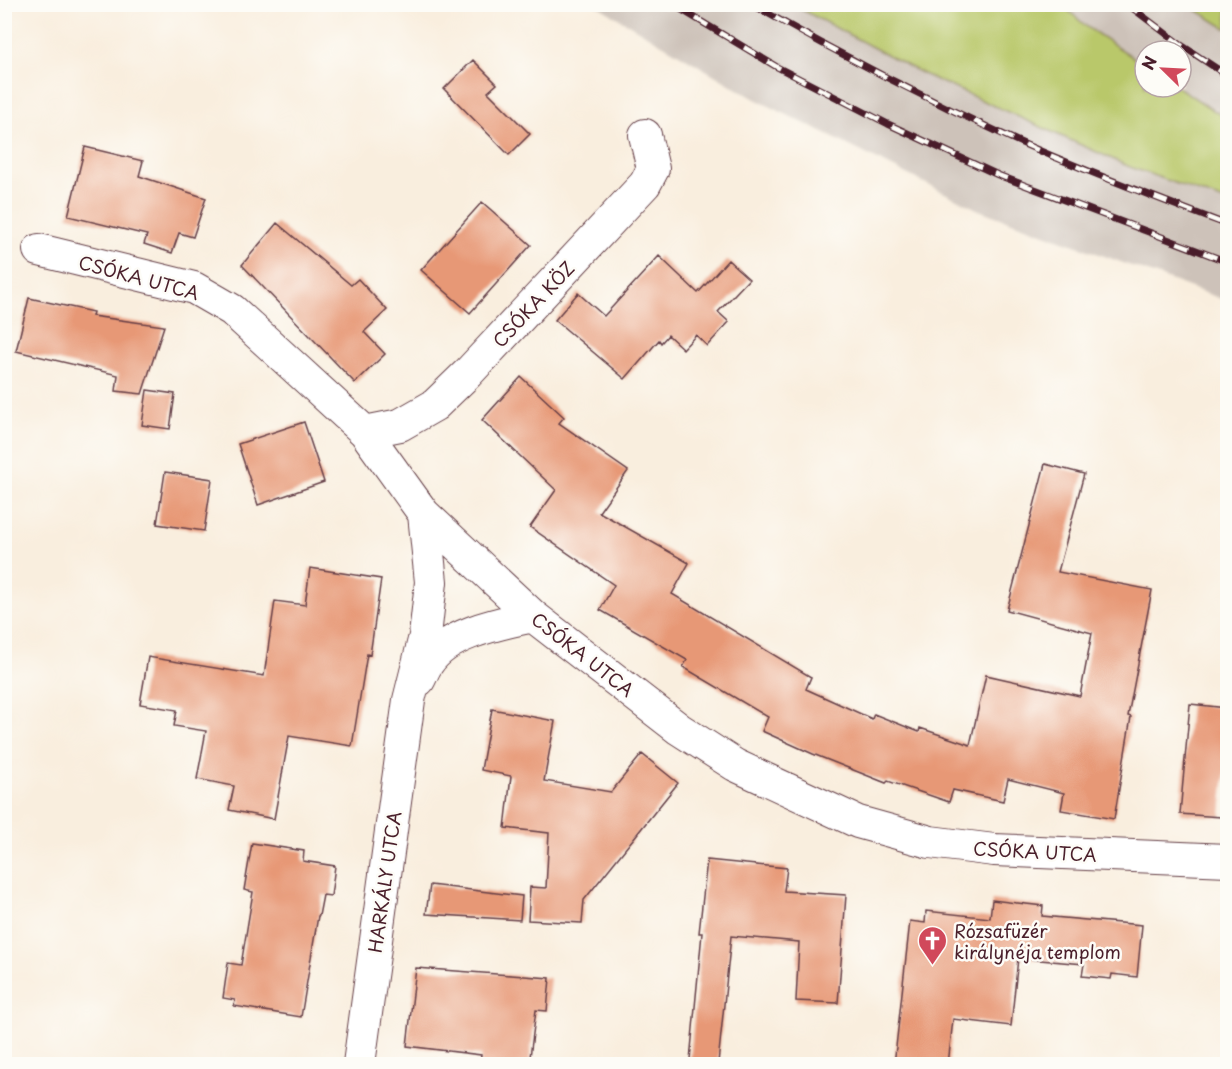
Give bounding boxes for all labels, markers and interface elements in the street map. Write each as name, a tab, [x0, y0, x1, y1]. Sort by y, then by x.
north arrow	[1133, 39, 1193, 99]
text: N	[1135, 52, 1162, 73]
street label: CSÓKA UTCA	[76, 248, 202, 306]
street label: CSÓKA KÖZ	[486, 255, 580, 353]
street label: CSÓKA UTCA	[526, 605, 640, 703]
street label: HARKÁLY UTCA	[361, 809, 407, 955]
street label: CSÓKA UTCA	[973, 834, 1097, 868]
place label: Rózsafüzér királynéja templom	[954, 917, 1121, 965]
church icon: Rózsafüzér királynéja templom	[917, 924, 949, 966]

